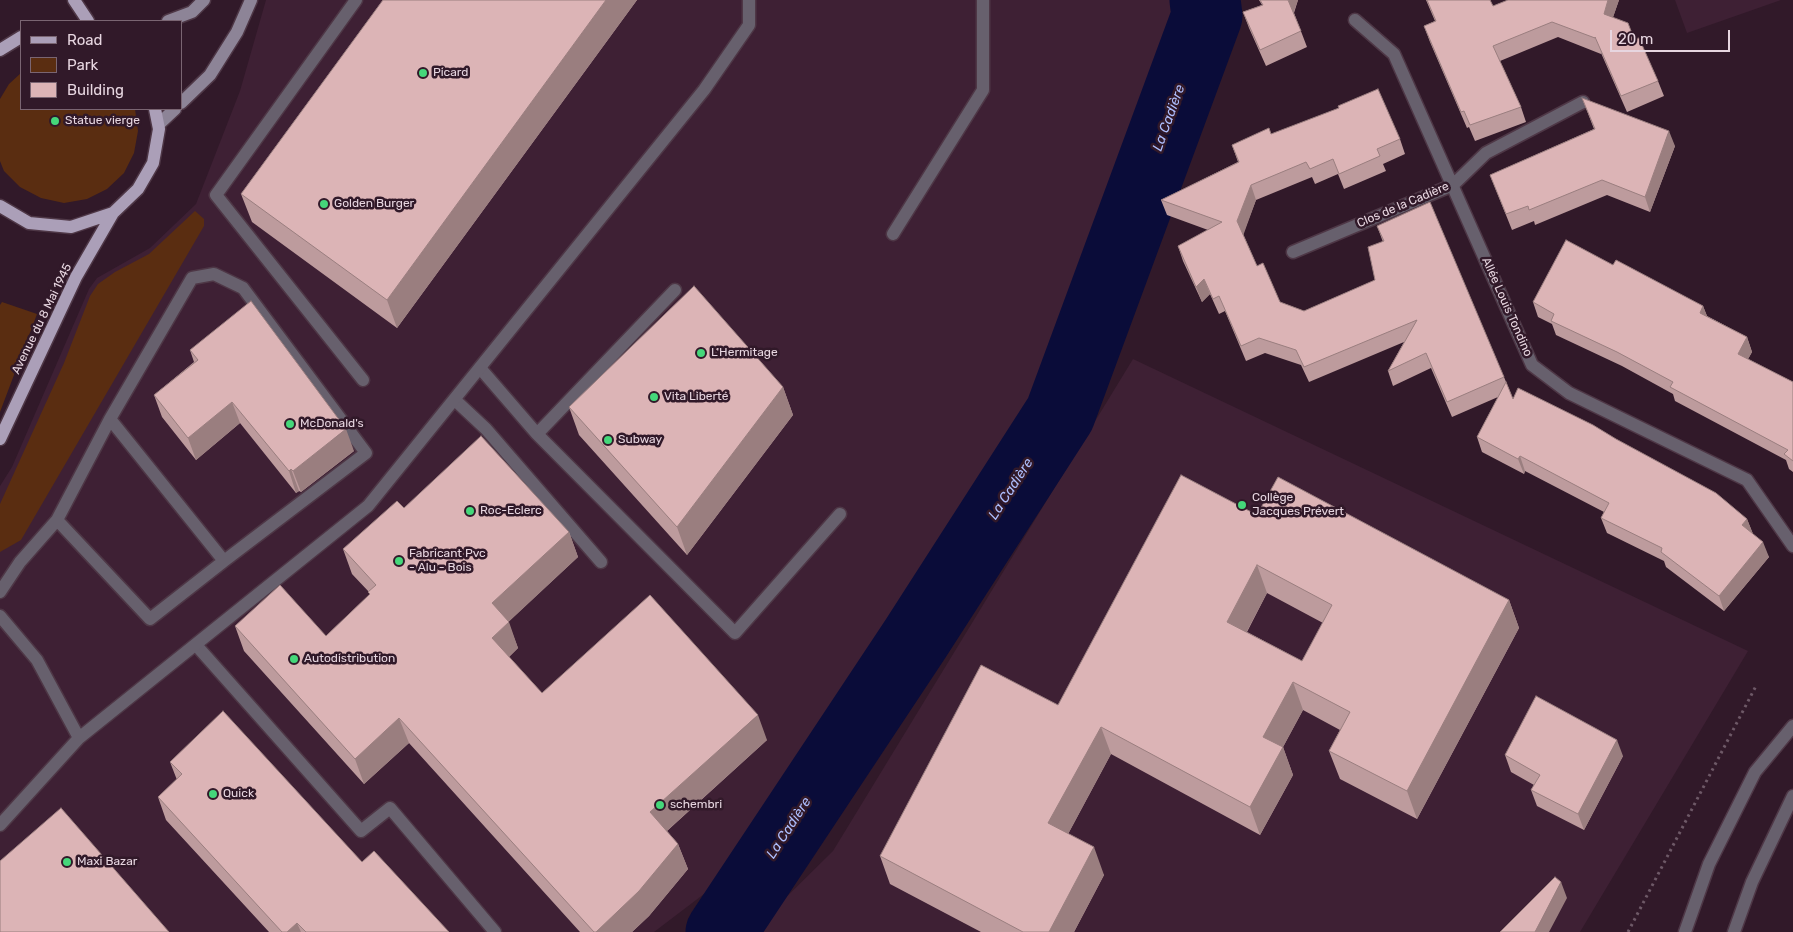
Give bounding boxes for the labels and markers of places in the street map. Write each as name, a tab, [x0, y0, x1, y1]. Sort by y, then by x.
place label: Picard	[433, 66, 468, 80]
marker: Picard	[417, 67, 429, 79]
place label: Statue vierge	[65, 114, 140, 128]
marker: Statue vierge	[49, 115, 61, 127]
place label: Golden Burger	[334, 197, 414, 211]
marker: Golden Burger	[318, 198, 330, 210]
place label: L'Hermitage	[711, 346, 778, 360]
marker: L'Hermitage	[695, 347, 707, 359]
place label: Vita Liberté	[664, 390, 728, 404]
marker: Vita Liberté	[648, 391, 660, 403]
place label: McDonald's	[300, 417, 364, 431]
marker: McDonald's	[284, 418, 296, 430]
place label: Subway	[618, 433, 662, 447]
marker: Subway	[602, 434, 614, 446]
place label: Collège Jacques Prévert	[1252, 491, 1344, 519]
marker: Collège Jacques Prévert	[1236, 499, 1248, 511]
place label: Roc-Eclerc	[480, 504, 542, 518]
marker: Roc-Eclerc	[464, 505, 476, 517]
place label: Fabricant Pvc - Alu - Bois	[409, 547, 486, 575]
marker: Fabricant Pvc - Alu - Bois	[393, 555, 405, 567]
place label: Autodistribution	[304, 652, 395, 666]
marker: Autodistribution	[288, 653, 300, 665]
place label: Quick	[223, 787, 254, 801]
marker: Quick	[207, 788, 219, 800]
place label: schembri	[670, 798, 722, 812]
marker: schembri	[654, 799, 666, 811]
place label: Maxi Bazar	[77, 855, 137, 869]
marker: Maxi Bazar	[61, 856, 73, 868]

